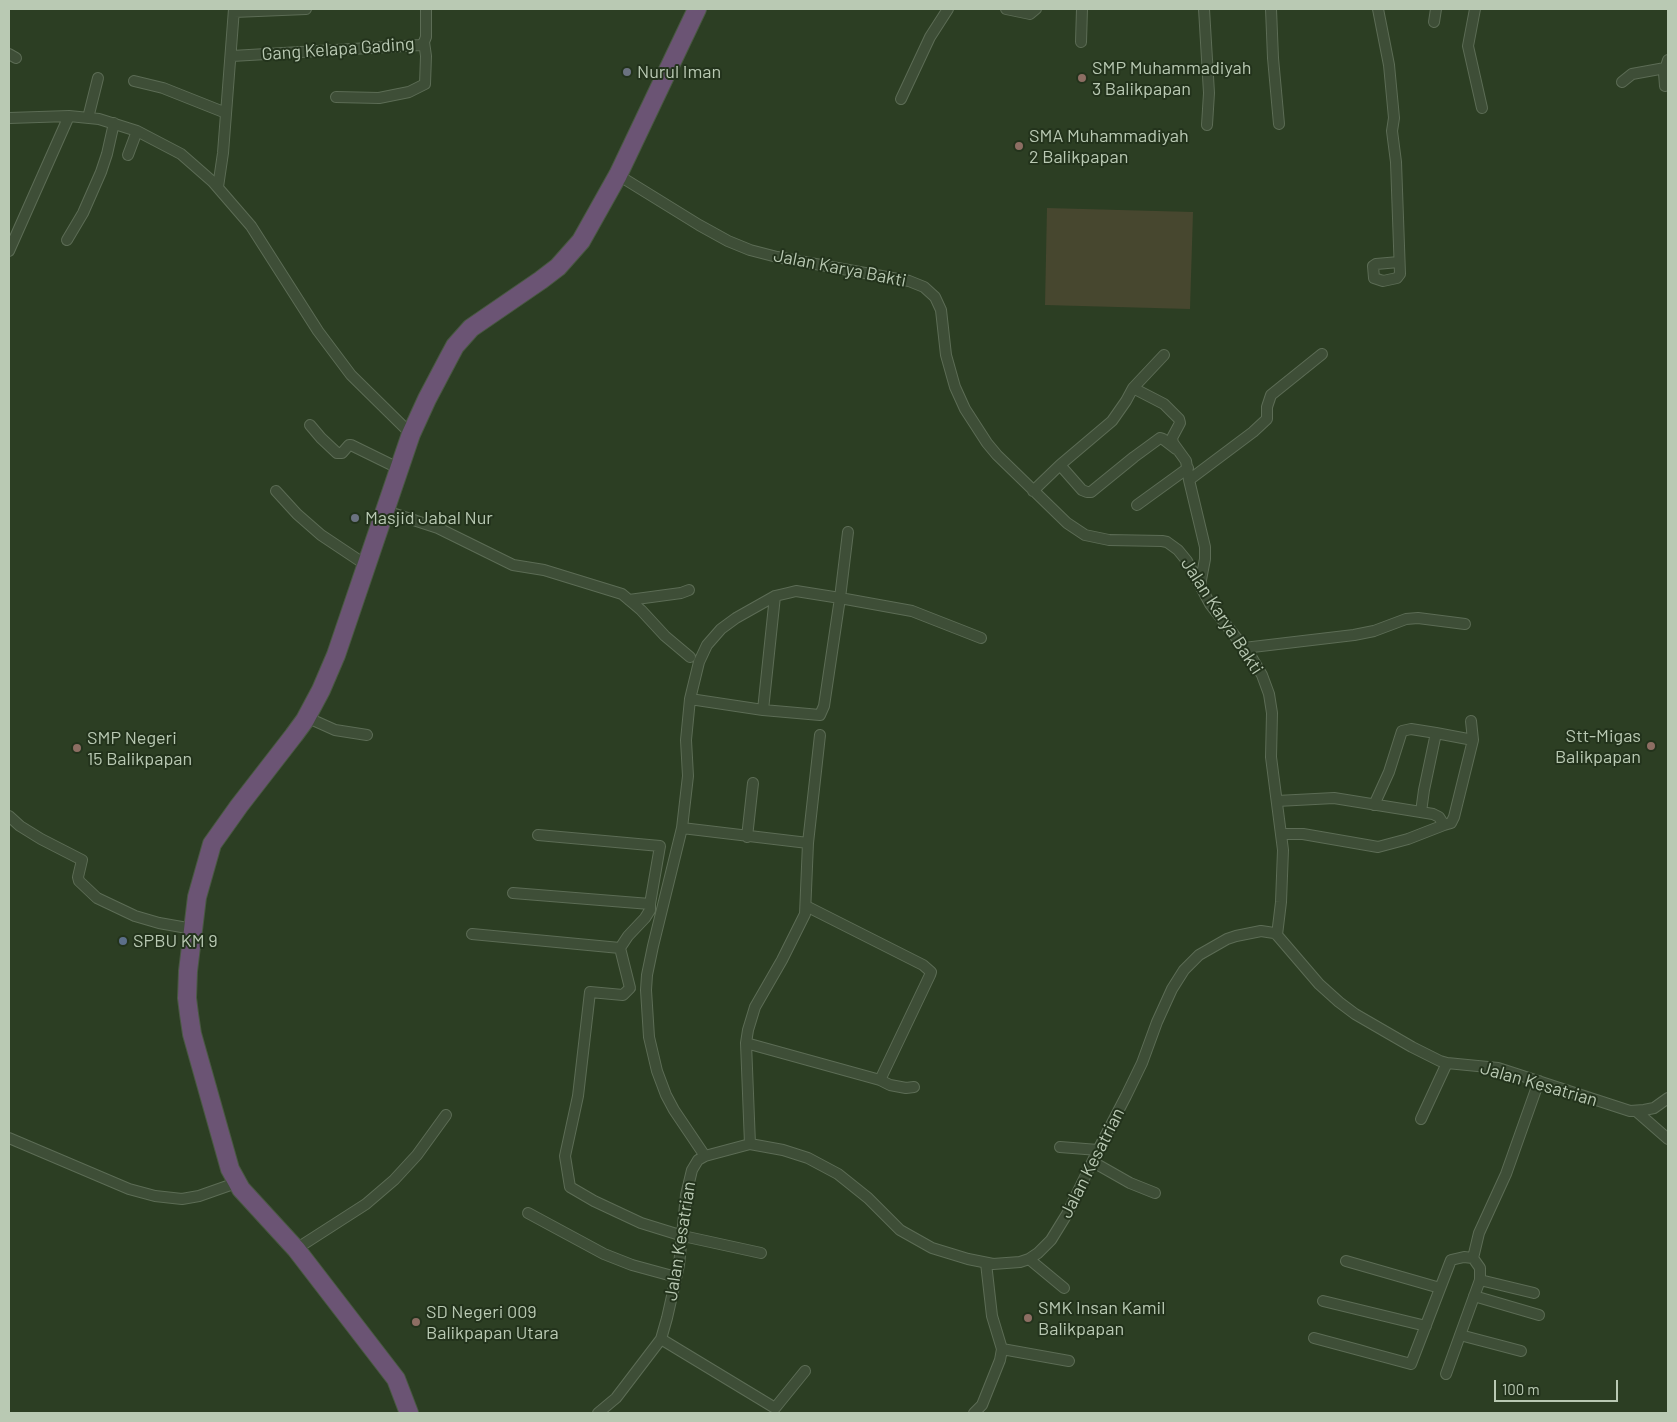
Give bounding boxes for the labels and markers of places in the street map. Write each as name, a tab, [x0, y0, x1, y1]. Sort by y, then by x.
place label: SMP Muhammadiyah 3 Balikpapan	[1092, 57, 1251, 100]
place label: Nurul Iman	[637, 61, 721, 83]
marker: Nurul Iman	[621, 66, 633, 78]
marker: SMP Muhammadiyah 3 Balikpapan	[1076, 72, 1088, 84]
place label: SMA Muhammadiyah 2 Balikpapan	[1029, 125, 1189, 168]
marker: SMA Muhammadiyah 2 Balikpapan	[1013, 140, 1025, 152]
place label: Masjid Jabal Nur	[365, 507, 493, 529]
marker: Masjid Jabal Nur	[349, 512, 361, 524]
place label: Stt-Migas Balikpapan	[1555, 725, 1641, 768]
place label: SMP Negeri 15 Balikpapan	[87, 727, 192, 770]
marker: Stt-Migas Balikpapan	[1645, 740, 1657, 752]
marker: SMP Negeri 15 Balikpapan	[71, 742, 83, 754]
place label: SPBU KM 9	[133, 930, 218, 952]
marker: SPBU KM 9	[117, 935, 129, 947]
place label: SMK Insan Kamil Balikpapan	[1038, 1297, 1165, 1340]
place label: SD Negeri 009 Balikpapan Utara	[426, 1301, 559, 1344]
marker: SMK Insan Kamil Balikpapan	[1022, 1312, 1034, 1324]
marker: SD Negeri 009 Balikpapan Utara	[410, 1316, 422, 1328]

